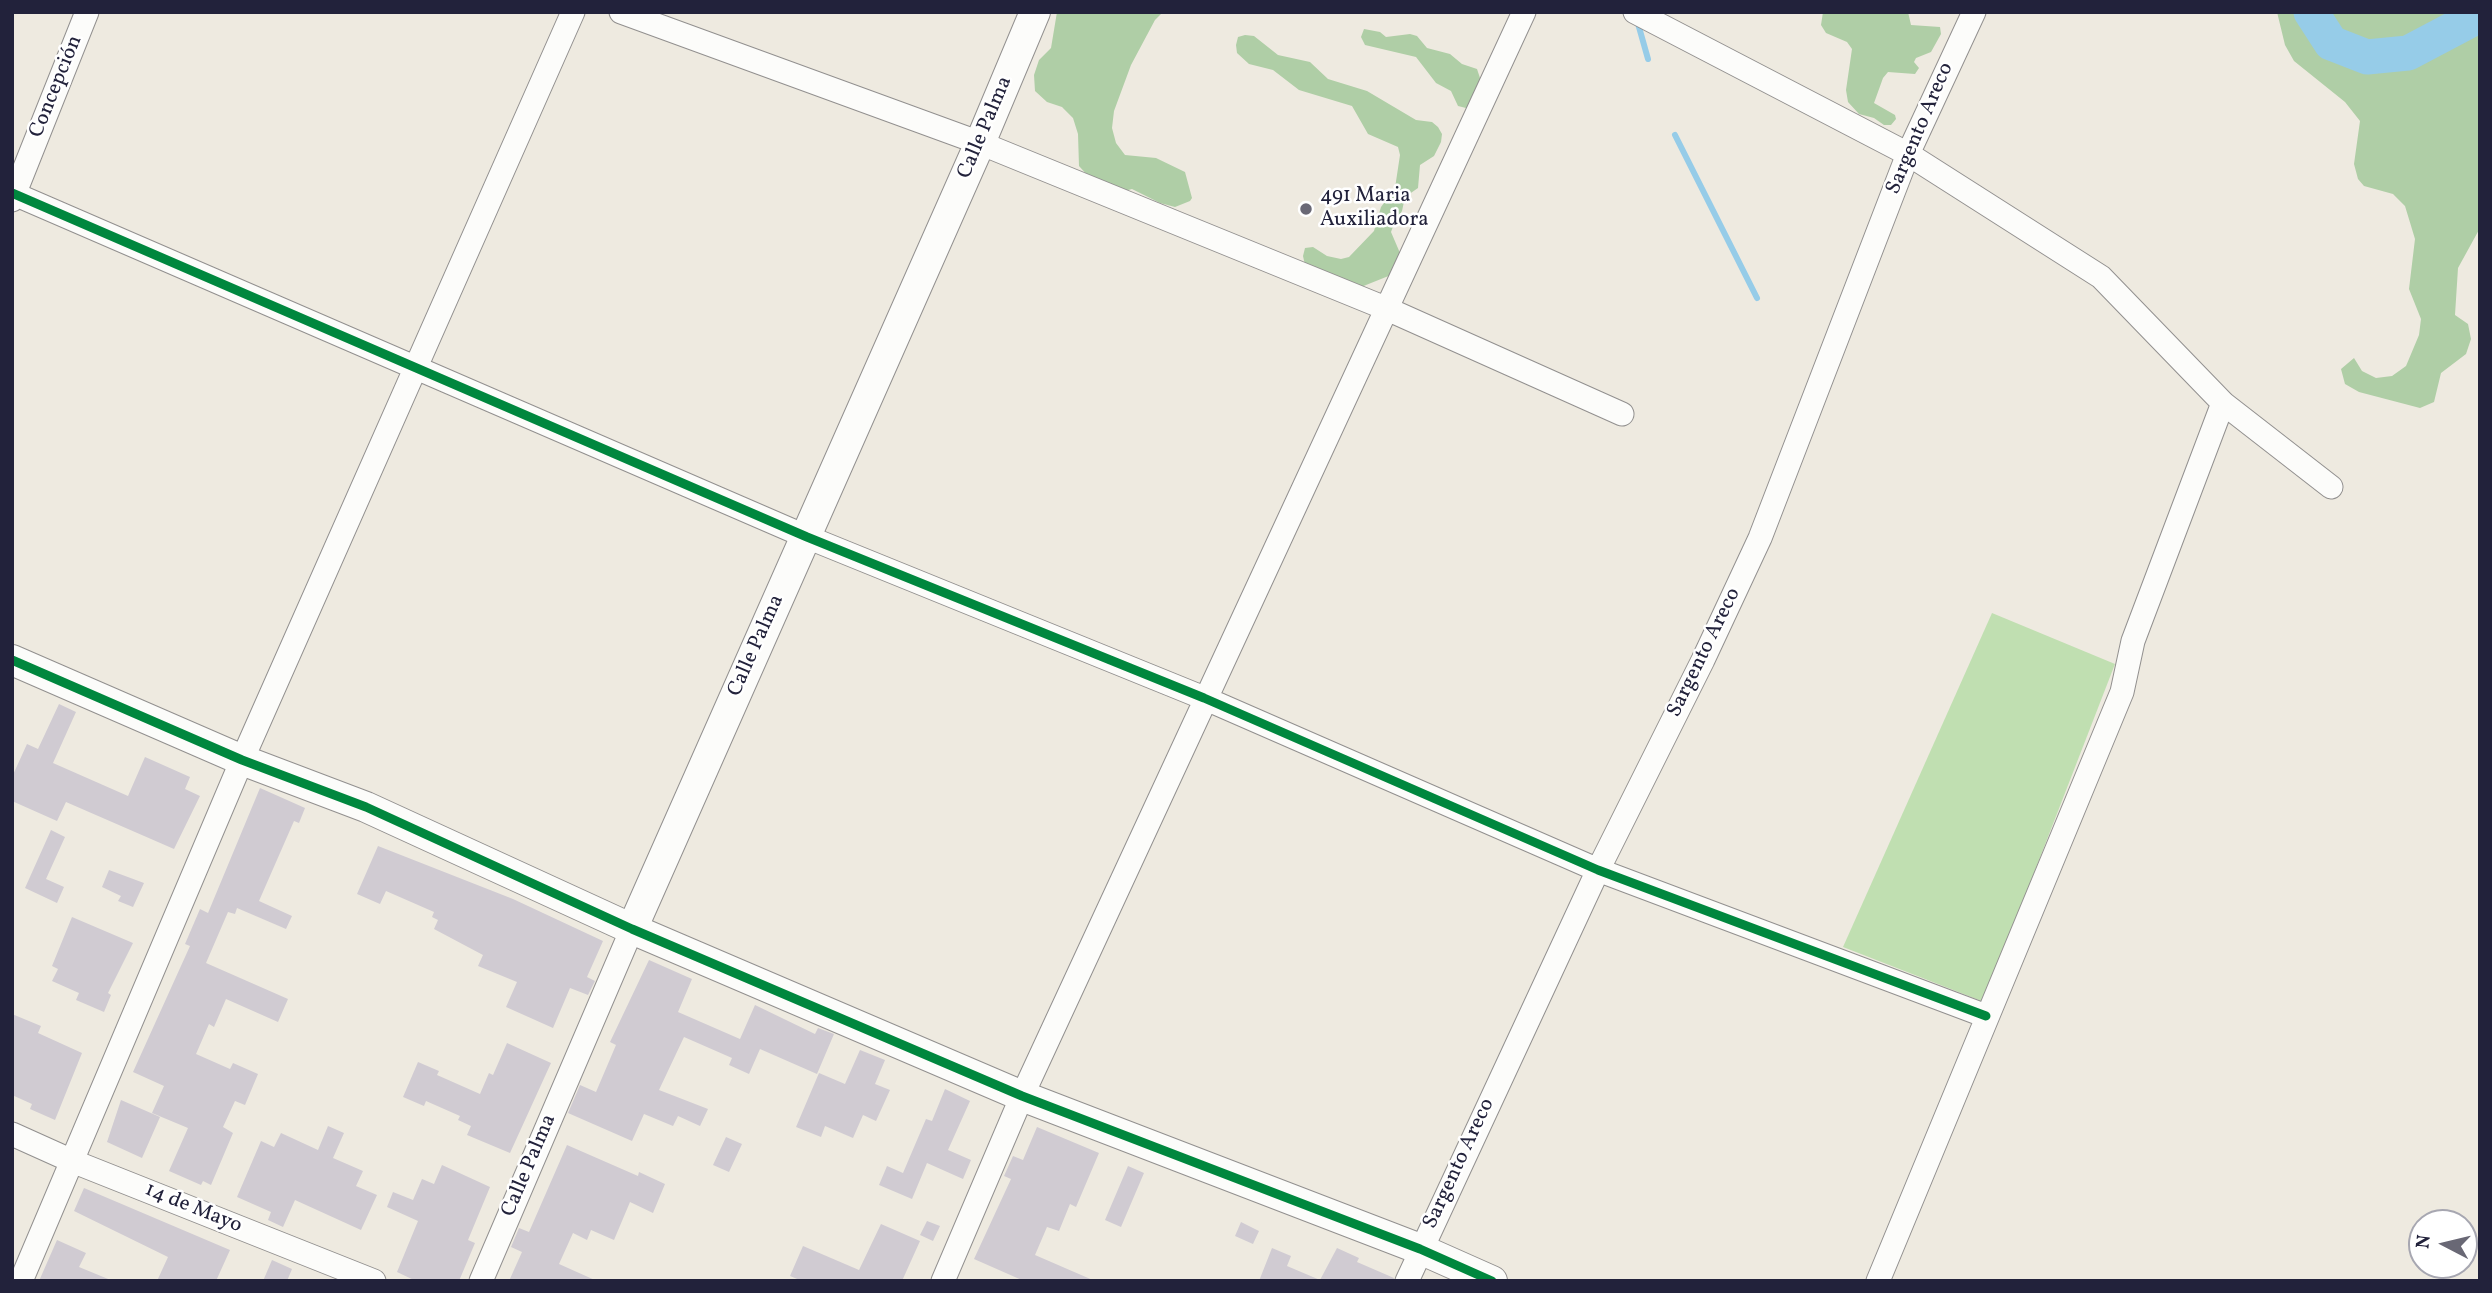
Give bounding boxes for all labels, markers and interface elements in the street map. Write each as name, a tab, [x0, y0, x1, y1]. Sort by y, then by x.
street label: Concepción	[25, 32, 89, 142]
street label: Sargento Areco	[1882, 59, 1960, 199]
street label: Calle Palma	[953, 73, 1019, 183]
place label: 491 Maria Auxiliadora	[1320, 184, 1429, 234]
marker: 491 Maria Auxiliadora	[1298, 201, 1314, 217]
street label: Sargento Areco	[1663, 584, 1747, 722]
street label: Calle Palma	[723, 591, 791, 701]
street label: Sargento Areco	[1419, 1095, 1501, 1233]
street label: Calle Palma	[497, 1111, 563, 1221]
street label: 14 de Mayo	[141, 1178, 245, 1240]
north arrow	[2408, 1209, 2478, 1279]
text: N	[2410, 1233, 2438, 1250]

